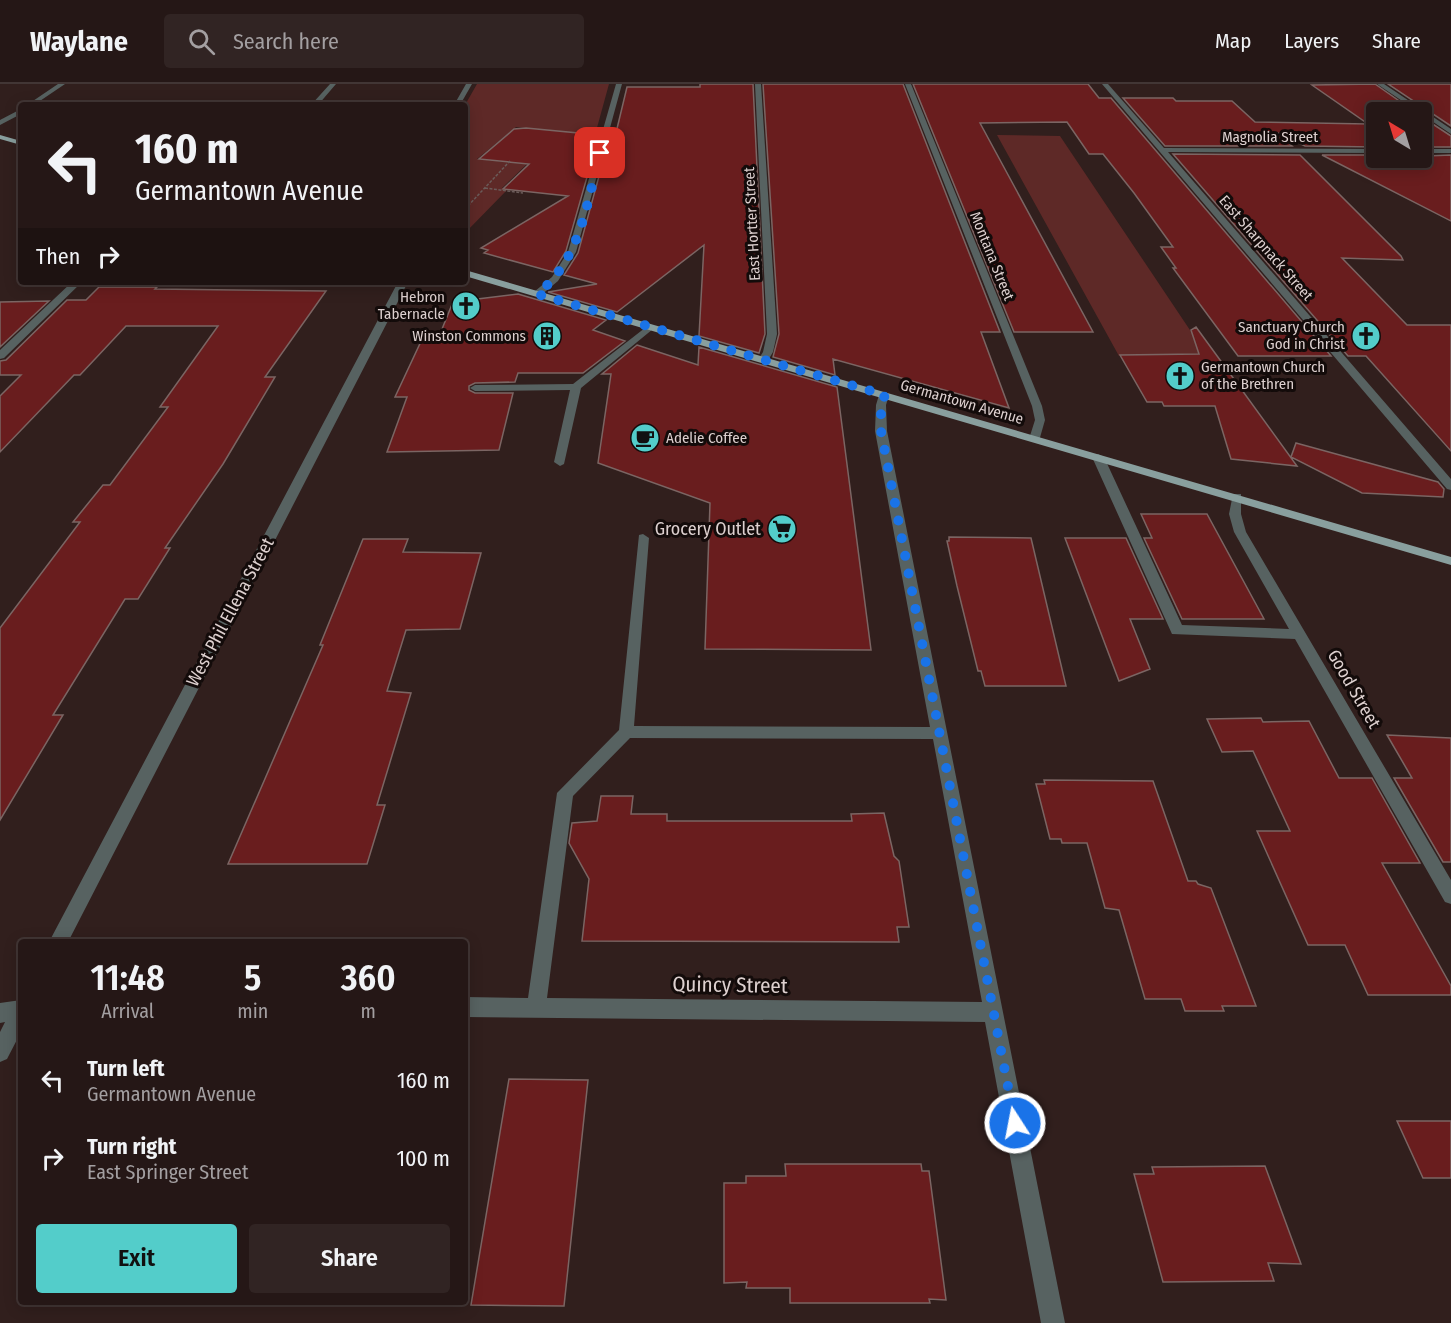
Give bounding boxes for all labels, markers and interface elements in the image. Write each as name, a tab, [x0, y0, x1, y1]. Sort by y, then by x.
search box	[164, 14, 584, 68]
text: Waylane	[30, 25, 128, 58]
icon: search	[185, 25, 218, 58]
text: Search here	[233, 28, 339, 55]
text: Map	[1215, 28, 1251, 54]
text: Layers	[1284, 28, 1339, 54]
text: Share	[1372, 28, 1421, 54]
north arrow	[1366, 102, 1432, 168]
map controls	[1366, 102, 1432, 168]
text: 160 m	[135, 124, 238, 174]
icon: left	[36, 126, 114, 204]
pin	[574, 127, 625, 178]
street label: Magnolia Street	[1222, 128, 1318, 146]
icon: arrive	[583, 136, 616, 169]
street label: East Hortter Street	[740, 167, 764, 281]
text: Germantown Avenue	[135, 175, 363, 207]
street label: East Sharpnack Street	[1215, 192, 1317, 305]
street label: Montana Street	[966, 209, 1018, 303]
icon: right	[92, 240, 125, 273]
text: Then	[36, 243, 80, 270]
place label: Hebron Tabernacle	[378, 288, 445, 323]
church icon: Hebron Tabernacle	[450, 290, 482, 322]
place label: Sanctuary Church God in Christ	[1238, 318, 1345, 353]
building icon: Winston Commons	[531, 320, 563, 352]
church icon: Sanctuary Church God in Christ	[1350, 320, 1382, 352]
place label: Winston Commons	[412, 327, 526, 345]
place label: Germantown Church of the Brethren	[1201, 358, 1325, 393]
church icon: Germantown Church of the Brethren	[1164, 360, 1196, 392]
street label: Germantown Avenue	[899, 376, 1025, 428]
cafe icon: Adelie Coffee	[629, 422, 661, 454]
place label: Adelie Coffee	[666, 429, 747, 447]
supermarket icon: Grocery Outlet	[766, 513, 798, 545]
place label: Grocery Outlet	[655, 518, 761, 540]
street label: West Phil Ellena Street	[181, 534, 279, 690]
street label: Good Street	[1323, 646, 1385, 732]
text: 11:48	[90, 956, 165, 1000]
text: 5	[244, 956, 261, 1000]
text: 360	[341, 956, 396, 1000]
street label: Quincy Street	[672, 971, 788, 999]
text: Arrival	[101, 999, 154, 1023]
text: min	[237, 999, 268, 1023]
text: m	[360, 999, 376, 1023]
text: Turn left	[87, 1055, 165, 1082]
icon: left	[36, 1064, 69, 1097]
text: 160 m	[397, 1067, 450, 1094]
text: Germantown Avenue	[87, 1082, 256, 1106]
position arrow	[983, 1091, 1047, 1155]
text: Turn right	[87, 1133, 176, 1160]
icon: right	[36, 1142, 69, 1175]
text: 100 m	[396, 1145, 450, 1172]
text: East Springer Street	[87, 1160, 249, 1184]
button: Exit	[36, 1224, 237, 1293]
button: Share	[249, 1224, 450, 1293]

